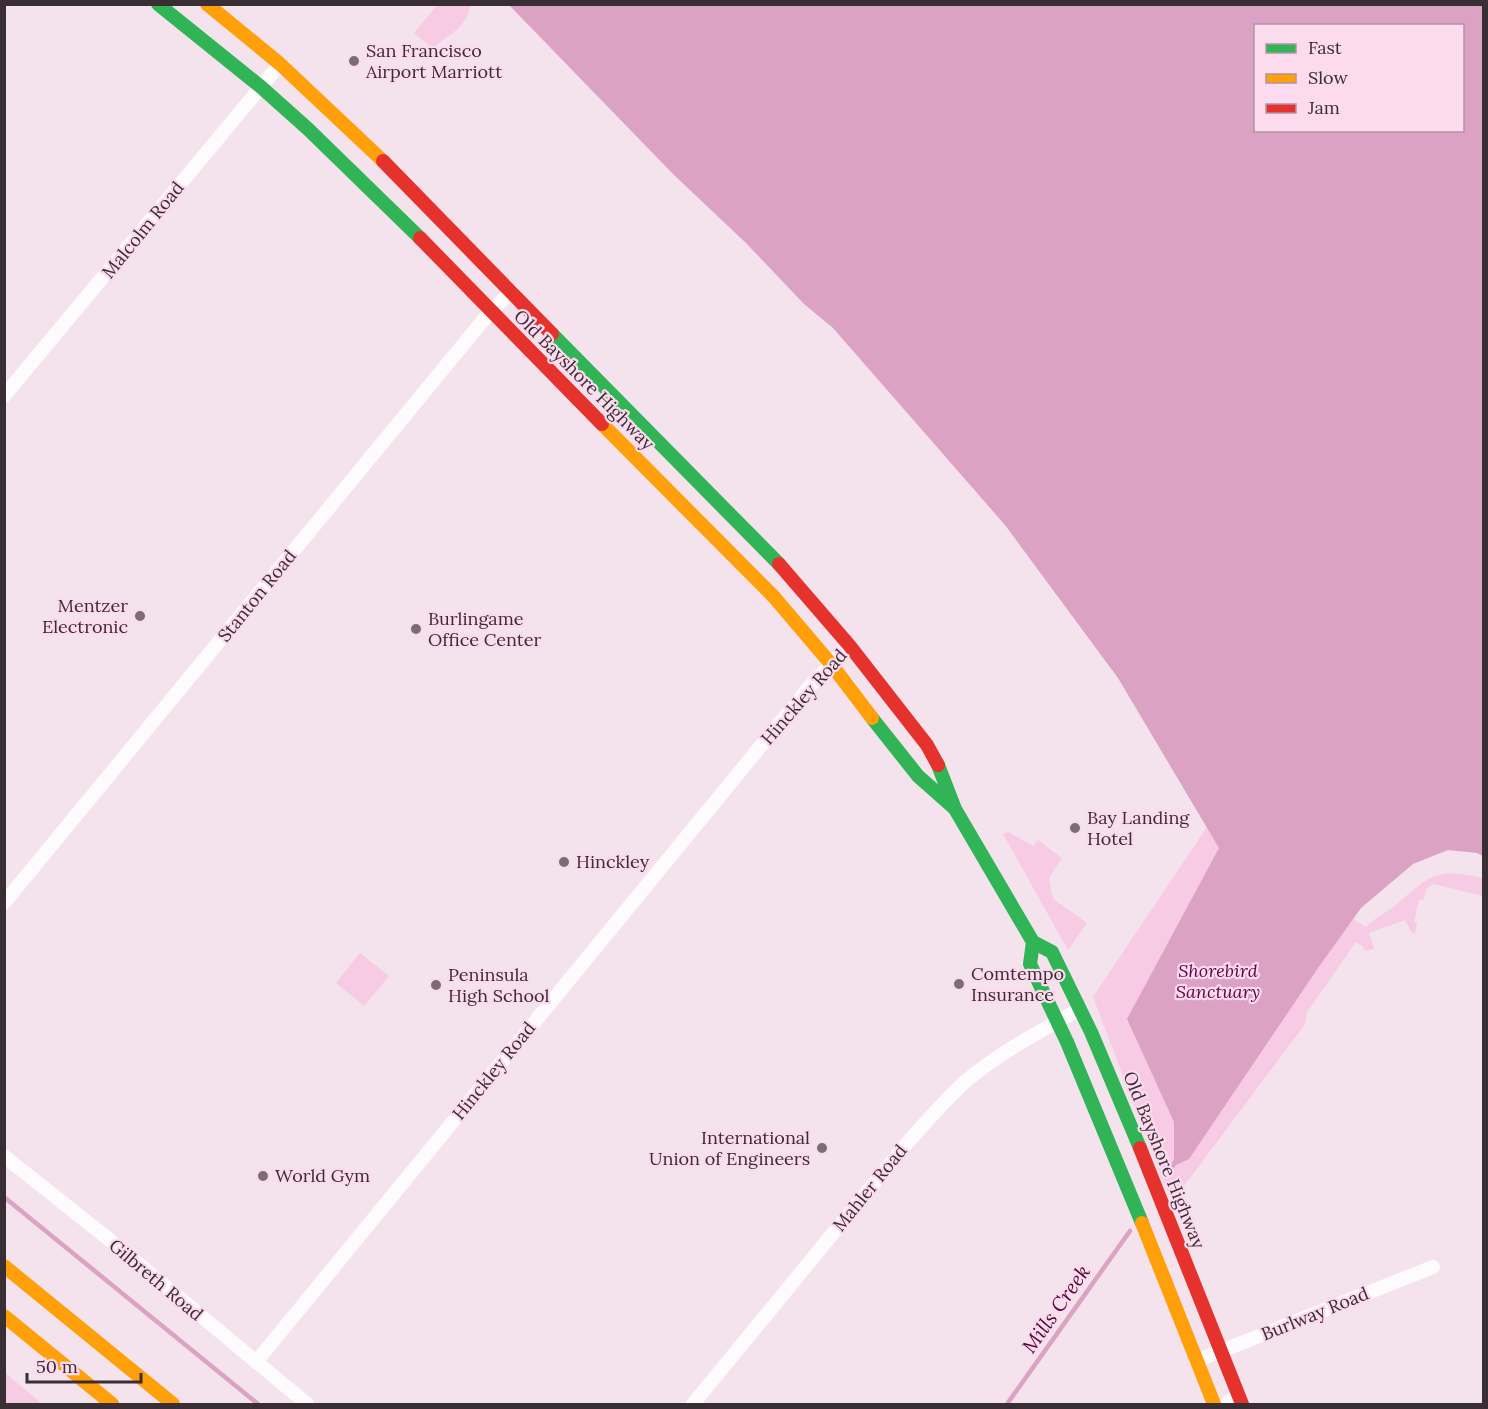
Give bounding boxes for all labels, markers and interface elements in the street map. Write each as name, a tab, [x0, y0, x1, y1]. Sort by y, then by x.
legend	[1254, 24, 1464, 132]
text: Fast	[1308, 36, 1342, 59]
place label: San Francisco Airport Marriott	[365, 39, 502, 83]
marker: San Francisco Airport Marriott	[347, 54, 361, 68]
text: Slow	[1308, 66, 1348, 89]
text: Jam	[1307, 96, 1340, 119]
street label: Malcolm Road	[96, 176, 189, 283]
street label: Old Bayshore Highway	[509, 305, 660, 455]
street label: Stanton Road	[212, 545, 301, 646]
place label: Mentzer Electronic	[42, 594, 128, 638]
place label: Burlingame Office Center	[428, 607, 542, 651]
marker: Mentzer Electronic	[133, 609, 147, 623]
marker: Burlingame Office Center	[409, 622, 423, 636]
street label: Hinckley Road	[756, 644, 852, 749]
place label: Bay Landing Hotel	[1087, 806, 1190, 850]
marker: Bay Landing Hotel	[1068, 821, 1082, 835]
place label: Hinckley	[576, 850, 650, 873]
marker: Hinckley	[557, 855, 571, 869]
park label: Shorebird Sanctuary	[1176, 959, 1260, 1003]
place label: Comtempo Insurance	[971, 962, 1064, 1006]
place label: Peninsula High School	[448, 963, 549, 1007]
marker: Comtempo Insurance	[952, 977, 966, 991]
marker: Peninsula High School	[429, 978, 443, 992]
street label: Hinckley Road	[447, 1017, 540, 1124]
street label: Old Bayshore Highway	[1118, 1068, 1211, 1252]
place label: International Union of Engineers	[649, 1126, 810, 1170]
street label: Mahler Road	[827, 1139, 912, 1236]
marker: International Union of Engineers	[815, 1141, 829, 1155]
place label: World Gym	[275, 1164, 370, 1187]
marker: World Gym	[256, 1169, 270, 1183]
street label: Gilbreth Road	[105, 1234, 208, 1326]
water label: Mills Creek	[1016, 1260, 1095, 1358]
street label: Burlway Road	[1258, 1281, 1372, 1345]
scale bar	[27, 1346, 141, 1384]
text: 50 m	[36, 1355, 78, 1378]

